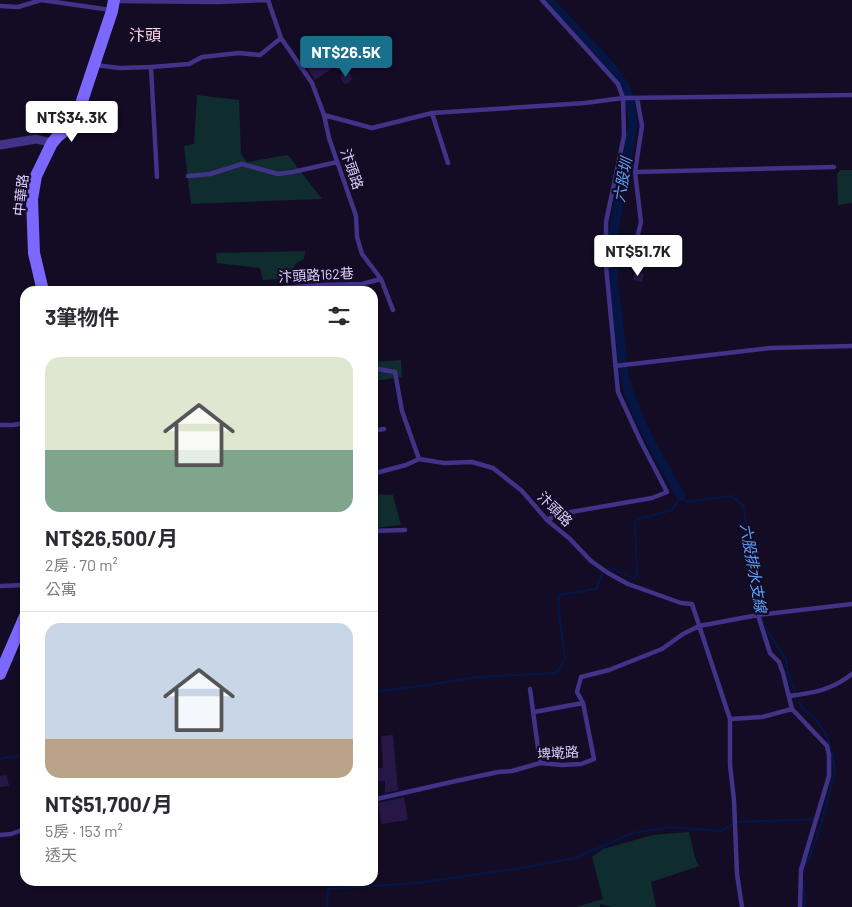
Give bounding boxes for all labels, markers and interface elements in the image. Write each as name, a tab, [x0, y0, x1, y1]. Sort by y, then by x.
district label: 汴頭	[129, 25, 161, 44]
pin: NT$26.5K	[294, 36, 398, 78]
text: NT$26.5K	[311, 42, 381, 61]
pin: NT$34.3K	[20, 100, 124, 143]
text: NT$34.3K	[37, 107, 107, 126]
street label: 汴頭路	[338, 146, 367, 191]
water label: 六股圳	[609, 154, 635, 204]
street label: 中華路	[10, 173, 31, 217]
pin: NT$51.7K	[586, 234, 690, 277]
text: NT$51.7K	[605, 241, 671, 260]
street label: 汴頭路162巷	[278, 264, 354, 285]
icon: filters	[325, 302, 353, 330]
text: 3筆物件	[45, 304, 119, 329]
icon: home	[154, 390, 244, 480]
street label: 汴頭路	[534, 488, 576, 530]
water label: 六股排水支線	[737, 522, 771, 616]
text: NT$26,500/月	[45, 525, 178, 550]
text: 2房 · 70 m²	[45, 555, 118, 574]
text: 公寓	[45, 579, 77, 598]
icon: home	[154, 655, 244, 745]
street label: 埤墘路	[536, 743, 580, 762]
text: NT$51,700/月	[45, 791, 173, 816]
text: 5房 · 153 m²	[45, 821, 123, 840]
text: 透天	[45, 845, 77, 864]

